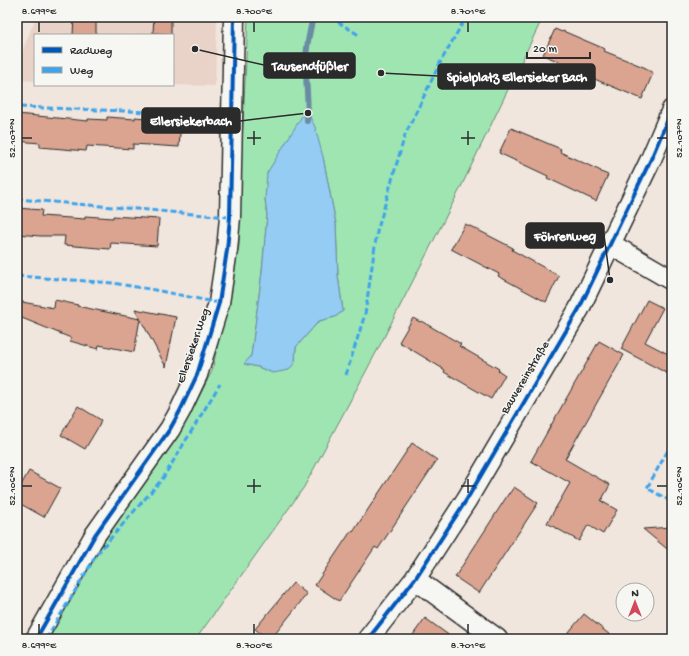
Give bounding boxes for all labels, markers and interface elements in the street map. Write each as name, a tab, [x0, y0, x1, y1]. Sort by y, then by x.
text: 8.699°E	[22, 6, 57, 18]
text: 8.700°E	[236, 6, 273, 18]
text: 8.701°E	[451, 6, 486, 18]
legend	[34, 34, 174, 86]
scale bar	[527, 34, 590, 60]
text: 20 m	[533, 43, 558, 57]
text: Radweg	[70, 45, 112, 59]
callout: Tausendfüßler	[264, 53, 355, 78]
text: Tausendfüßler	[271, 59, 349, 75]
callout: Spielplatz Ellersieker Bach	[438, 64, 595, 89]
text: Weg	[70, 65, 93, 79]
text: Spielplatz Ellersieker Bach	[447, 71, 587, 87]
callout: Ellersiekerbach	[142, 108, 240, 133]
text: Ellersiekerbach	[150, 115, 232, 130]
text: 52.107°N	[7, 118, 19, 158]
text: 52.107°N	[674, 118, 686, 158]
callout: Föhrenweg	[526, 223, 604, 248]
text: Föhrenweg	[533, 230, 597, 245]
street label: Ellersieker Weg	[175, 307, 213, 385]
street label: Bauvereinstraße	[498, 338, 554, 418]
text: 52.106°N	[7, 466, 19, 506]
text: 52.106°N	[674, 466, 686, 506]
north arrow	[615, 582, 655, 622]
text: N	[631, 588, 639, 600]
text: 8.699°E	[22, 640, 57, 652]
text: 8.700°E	[236, 640, 273, 652]
text: 8.701°E	[451, 640, 486, 652]

